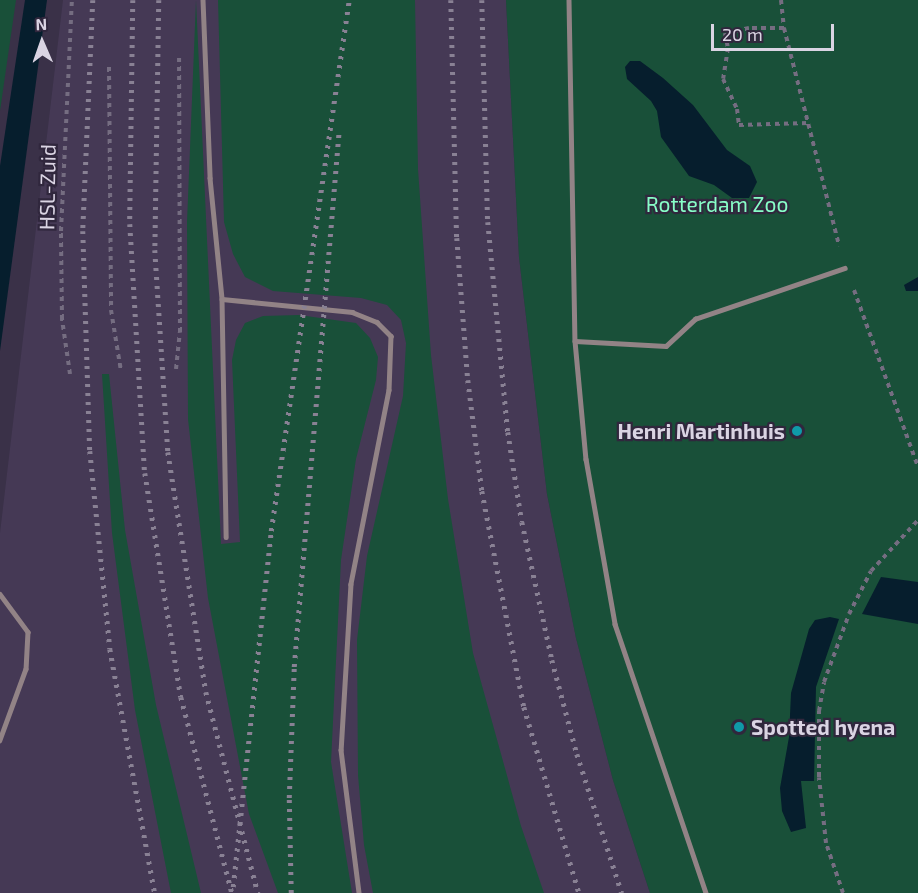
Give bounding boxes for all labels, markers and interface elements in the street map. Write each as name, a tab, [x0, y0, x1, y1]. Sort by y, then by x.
north arrow	[12, 12, 72, 72]
scale bar	[714, 12, 837, 50]
text: N	[35, 14, 47, 33]
text: 20 m	[722, 23, 763, 45]
street label: HSL-Zuid	[34, 144, 60, 230]
park label: Rotterdam Zoo	[646, 191, 788, 217]
place label: Henri Martinhuis	[618, 418, 785, 444]
marker: Henri Martinhuis	[790, 424, 804, 438]
place label: Spotted hyena	[751, 714, 895, 740]
marker: Spotted hyena	[732, 720, 746, 734]

